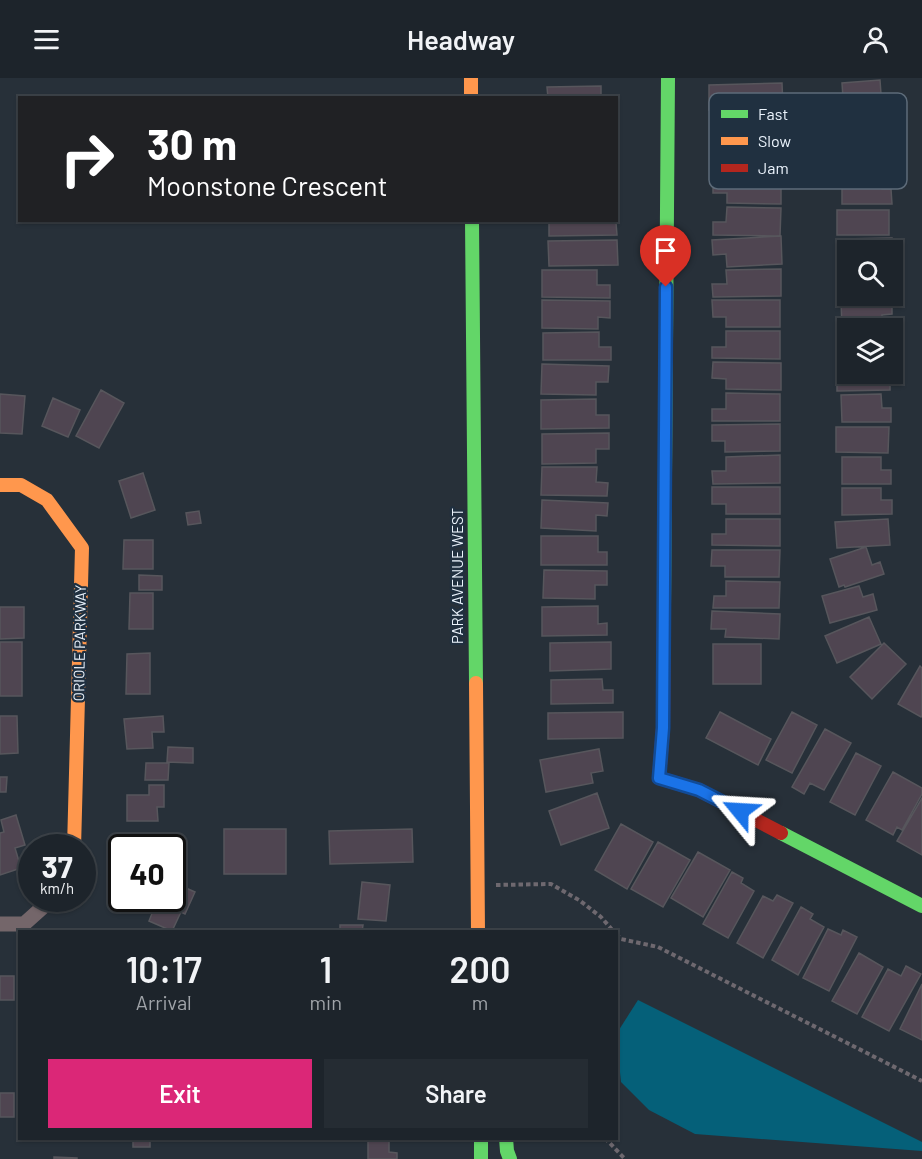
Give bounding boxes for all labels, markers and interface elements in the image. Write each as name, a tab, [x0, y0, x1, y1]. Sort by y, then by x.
icon: menu	[30, 23, 63, 56]
text: Headway	[407, 23, 515, 55]
icon: person	[859, 23, 892, 56]
legend	[709, 93, 907, 189]
text: Fast	[758, 104, 788, 123]
text: 30 m	[147, 118, 237, 168]
icon: right	[48, 120, 126, 198]
text: Slow	[758, 131, 791, 150]
text: Jam	[758, 158, 789, 177]
text: Moonstone Crescent	[147, 169, 388, 201]
pin	[640, 225, 691, 287]
icon: arrive	[649, 234, 682, 267]
map controls	[837, 240, 903, 384]
button: search	[837, 240, 903, 306]
button: layers	[837, 318, 903, 384]
street label: PARK AVENUE WEST	[448, 508, 466, 644]
street label: ORIOLE PARKWAY	[69, 585, 89, 701]
position arrow	[708, 779, 772, 843]
speed limit sign: 40	[108, 834, 186, 912]
text: 37	[41, 848, 73, 884]
text: km/h	[40, 879, 74, 897]
text: 10:17	[126, 947, 202, 990]
text: 1	[319, 947, 332, 990]
text: 200	[450, 947, 510, 990]
text: Arrival	[136, 990, 192, 1014]
text: min	[310, 990, 342, 1014]
text: m	[472, 990, 488, 1014]
button: Exit	[48, 1059, 312, 1128]
button: Share	[324, 1059, 588, 1128]

